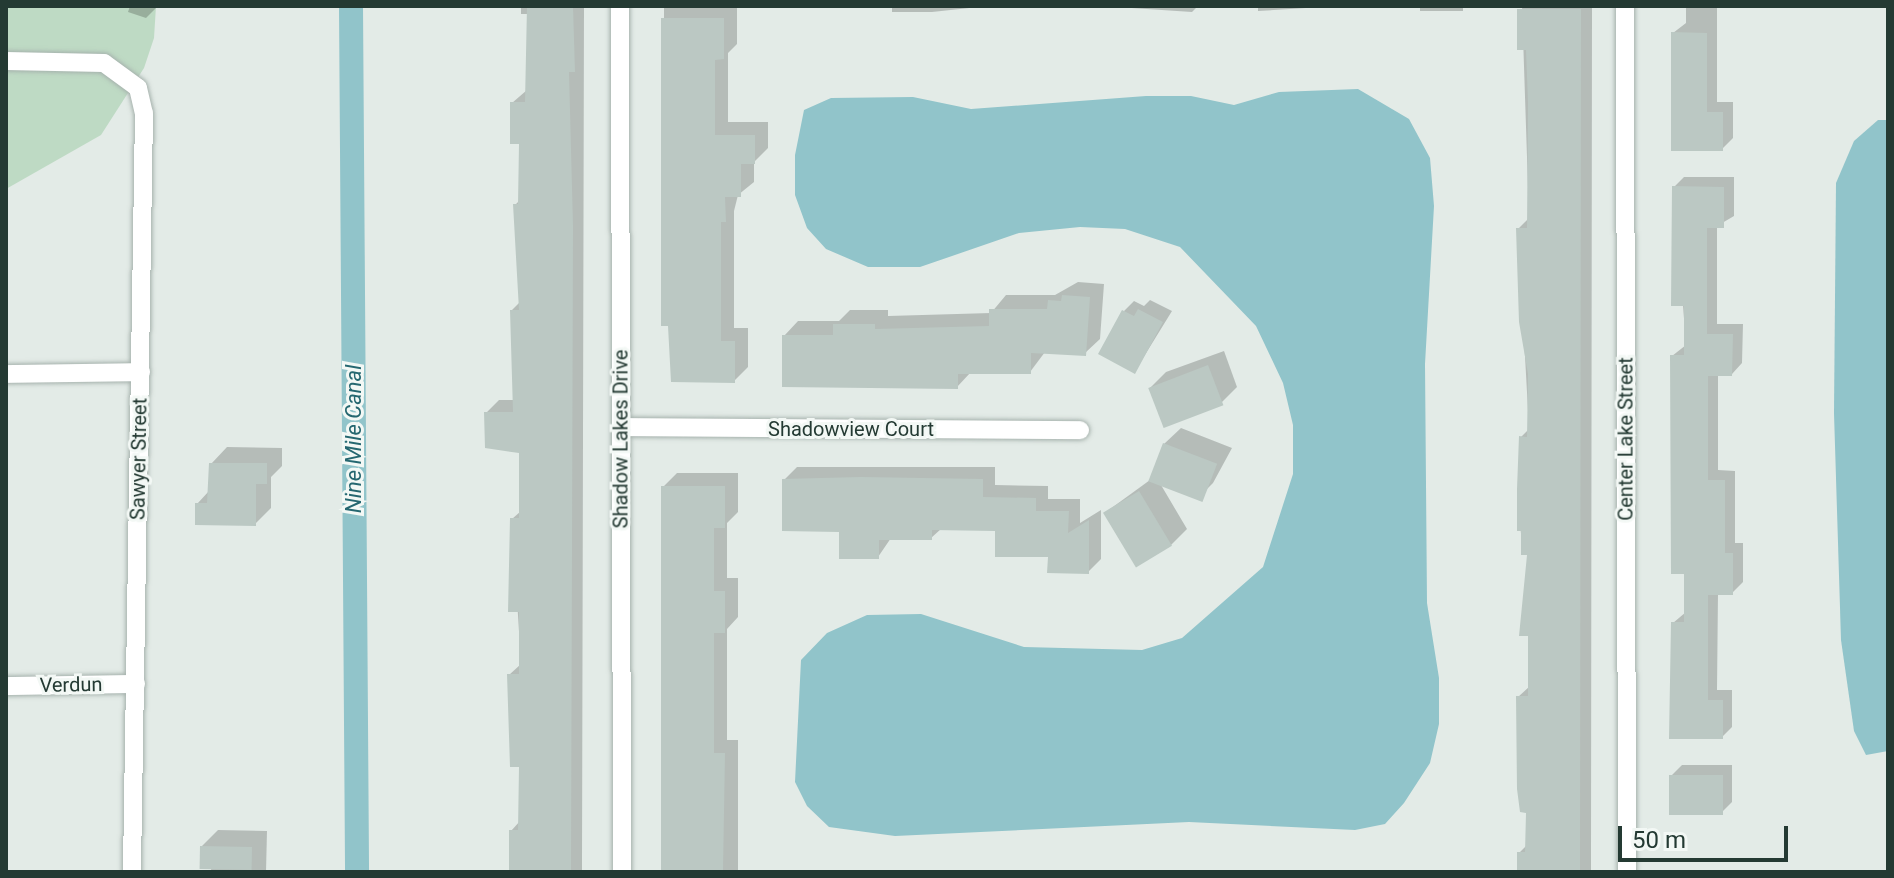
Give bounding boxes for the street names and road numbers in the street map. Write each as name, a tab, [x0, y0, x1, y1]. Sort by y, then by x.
street label: Shadow Lakes Drive	[609, 350, 633, 528]
street label: Center Lake Street	[1614, 357, 1638, 521]
street label: Sawyer Street	[126, 398, 152, 520]
street label: Shadowview Court	[768, 417, 934, 441]
street label: Verdun	[39, 672, 103, 698]

